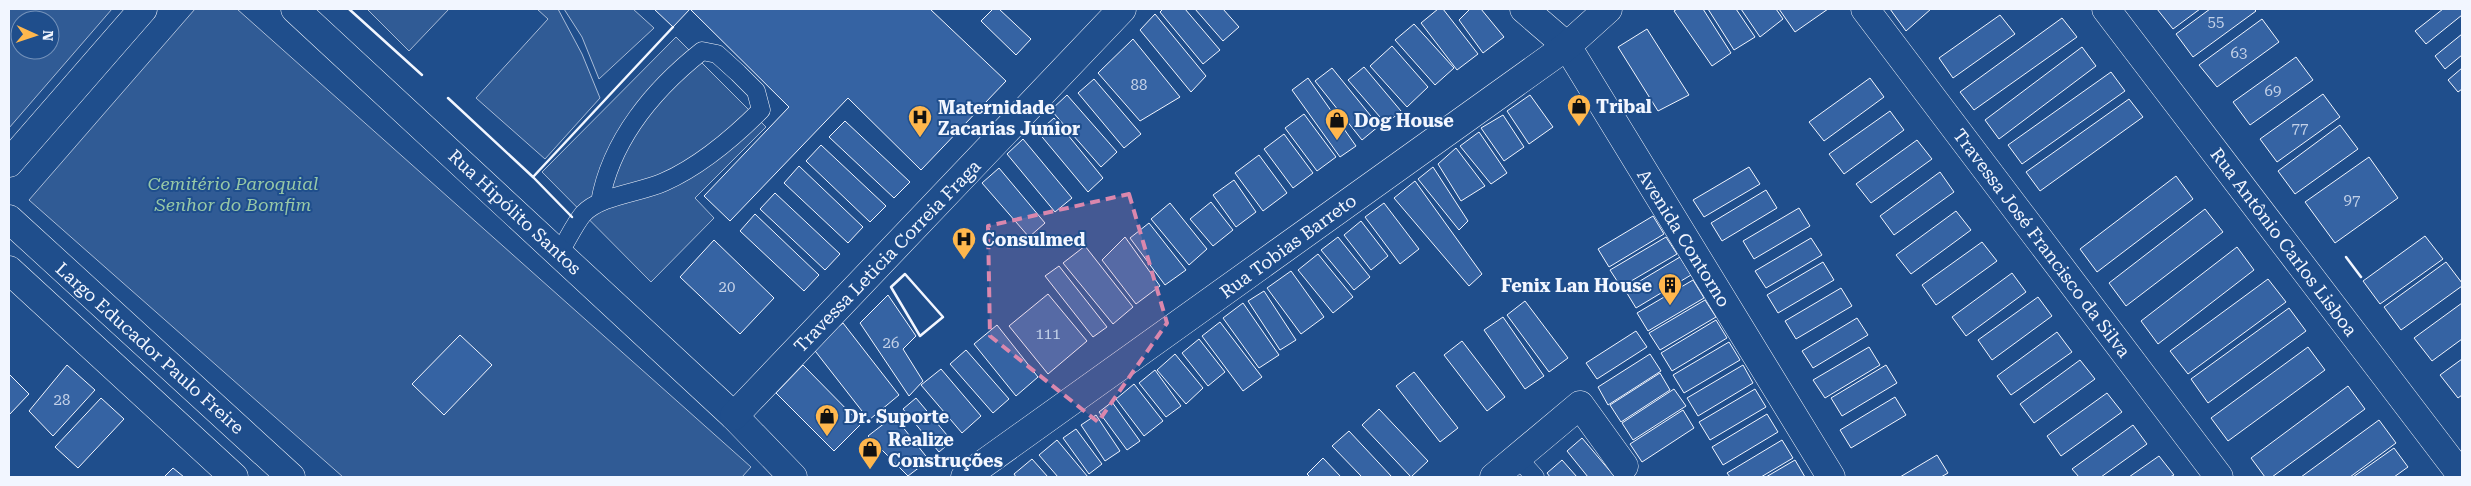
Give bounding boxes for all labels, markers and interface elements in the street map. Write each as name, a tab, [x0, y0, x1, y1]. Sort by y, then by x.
north arrow	[10, 10, 60, 60]
house number: 55	[2208, 13, 2224, 31]
text: N	[40, 30, 56, 42]
house number: 63	[2231, 44, 2247, 62]
house number: 88	[1131, 76, 1147, 94]
house number: 69	[2265, 82, 2281, 100]
shop icon: Tribal	[1566, 93, 1592, 127]
place label: Tribal	[1596, 96, 1652, 117]
place label: Maternidade Zacarias Junior	[938, 97, 1080, 139]
hospital icon: Maternidade Zacarias Junior	[907, 104, 933, 138]
shop icon: Dog House	[1324, 107, 1350, 141]
place label: Dog House	[1354, 110, 1454, 131]
house number: 77	[2292, 119, 2308, 137]
street label: Travessa José Francisco da Silva	[1949, 125, 2135, 362]
street label: Rua Antônio Carlos Lisboa	[2206, 144, 2362, 340]
street label: Rua Hipólito Santos	[444, 145, 586, 279]
street label: Travessa Leticia Correia Fraga	[789, 155, 985, 357]
street label: Avenida Contorno	[1633, 165, 1735, 311]
park label: Cemitério Paroquial Senhor do Bomfim	[148, 173, 318, 215]
street label: Rua Tobias Barreto	[1216, 189, 1360, 303]
house number: 97	[2344, 191, 2360, 209]
hospital icon: Consulmed	[951, 226, 977, 260]
place label: Consulmed	[982, 229, 1085, 250]
street label: Largo Educador Paulo Freire	[52, 258, 248, 438]
building icon: Fenix Lan House	[1657, 272, 1683, 306]
place label: Fenix Lan House	[1501, 275, 1652, 296]
house number: 20	[719, 278, 735, 296]
house number: 111	[1035, 325, 1061, 343]
house number: 26	[883, 334, 899, 352]
house number: 28	[54, 391, 70, 409]
shop icon: Dr. Suporte	[814, 403, 840, 437]
place label: Dr. Suporte	[844, 406, 950, 427]
place label: Realize Construções	[888, 429, 1003, 471]
shop icon: Realize Construções	[857, 436, 883, 470]

